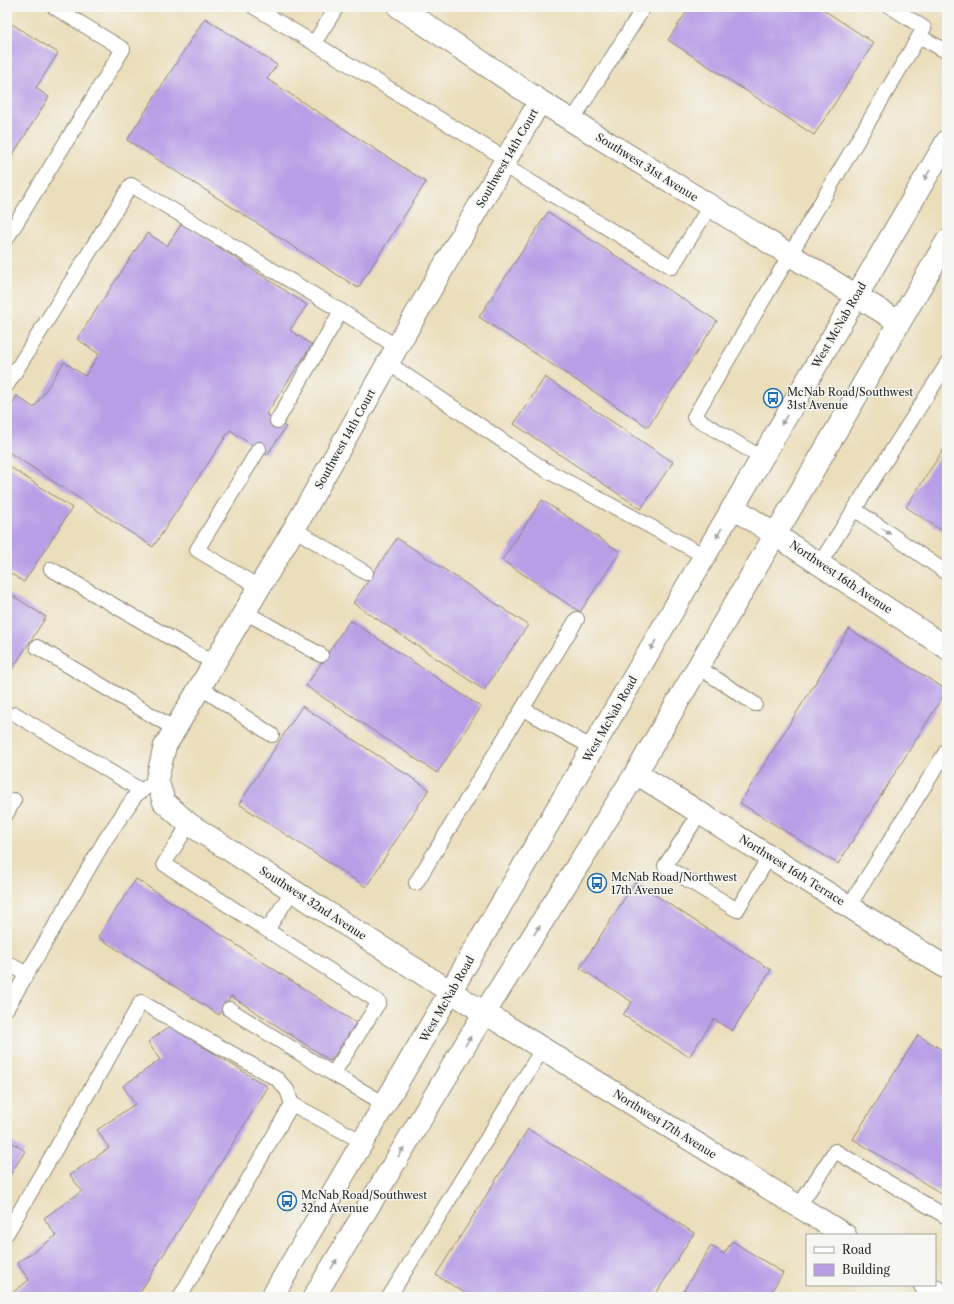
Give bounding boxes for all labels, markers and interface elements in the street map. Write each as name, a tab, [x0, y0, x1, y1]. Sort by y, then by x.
street label: Southwest 14th Court	[473, 106, 541, 210]
street label: Southwest 31st Avenue	[593, 130, 701, 204]
one-way arrow	[924, 169, 931, 181]
street label: West McNab Road	[808, 279, 869, 371]
place label: McNab Road/Southwest 31st Avenue	[787, 385, 913, 412]
street label: Southwest 14th Court	[312, 386, 378, 492]
bus stop icon: McNab Road/Southwest 31st Avenue	[762, 387, 784, 409]
one-way arrow	[781, 414, 788, 426]
one-way arrow	[715, 527, 722, 539]
one-way arrow	[881, 527, 892, 535]
street label: Northwest 16th Avenue	[787, 537, 895, 617]
one-way arrow	[650, 639, 657, 651]
street label: West McNab Road	[579, 673, 640, 765]
street label: Northwest 16th Terrace	[737, 832, 847, 908]
street label: Southwest 32nd Avenue	[257, 863, 369, 943]
place label: McNab Road/Northwest 17th Avenue	[611, 870, 737, 897]
bus stop icon: McNab Road/Northwest 17th Avenue	[586, 872, 608, 894]
one-way arrow	[533, 925, 541, 936]
street label: West McNab Road	[416, 953, 477, 1045]
one-way arrow	[465, 1035, 472, 1047]
street label: Northwest 17th Avenue	[611, 1086, 719, 1162]
one-way arrow	[397, 1147, 405, 1157]
place label: McNab Road/Southwest 32nd Avenue	[301, 1188, 427, 1215]
bus stop icon: McNab Road/Southwest 32nd Avenue	[276, 1190, 298, 1212]
legend	[806, 1234, 936, 1286]
text: Road	[842, 1242, 872, 1257]
one-way arrow	[330, 1258, 338, 1269]
text: Building	[842, 1262, 890, 1277]

